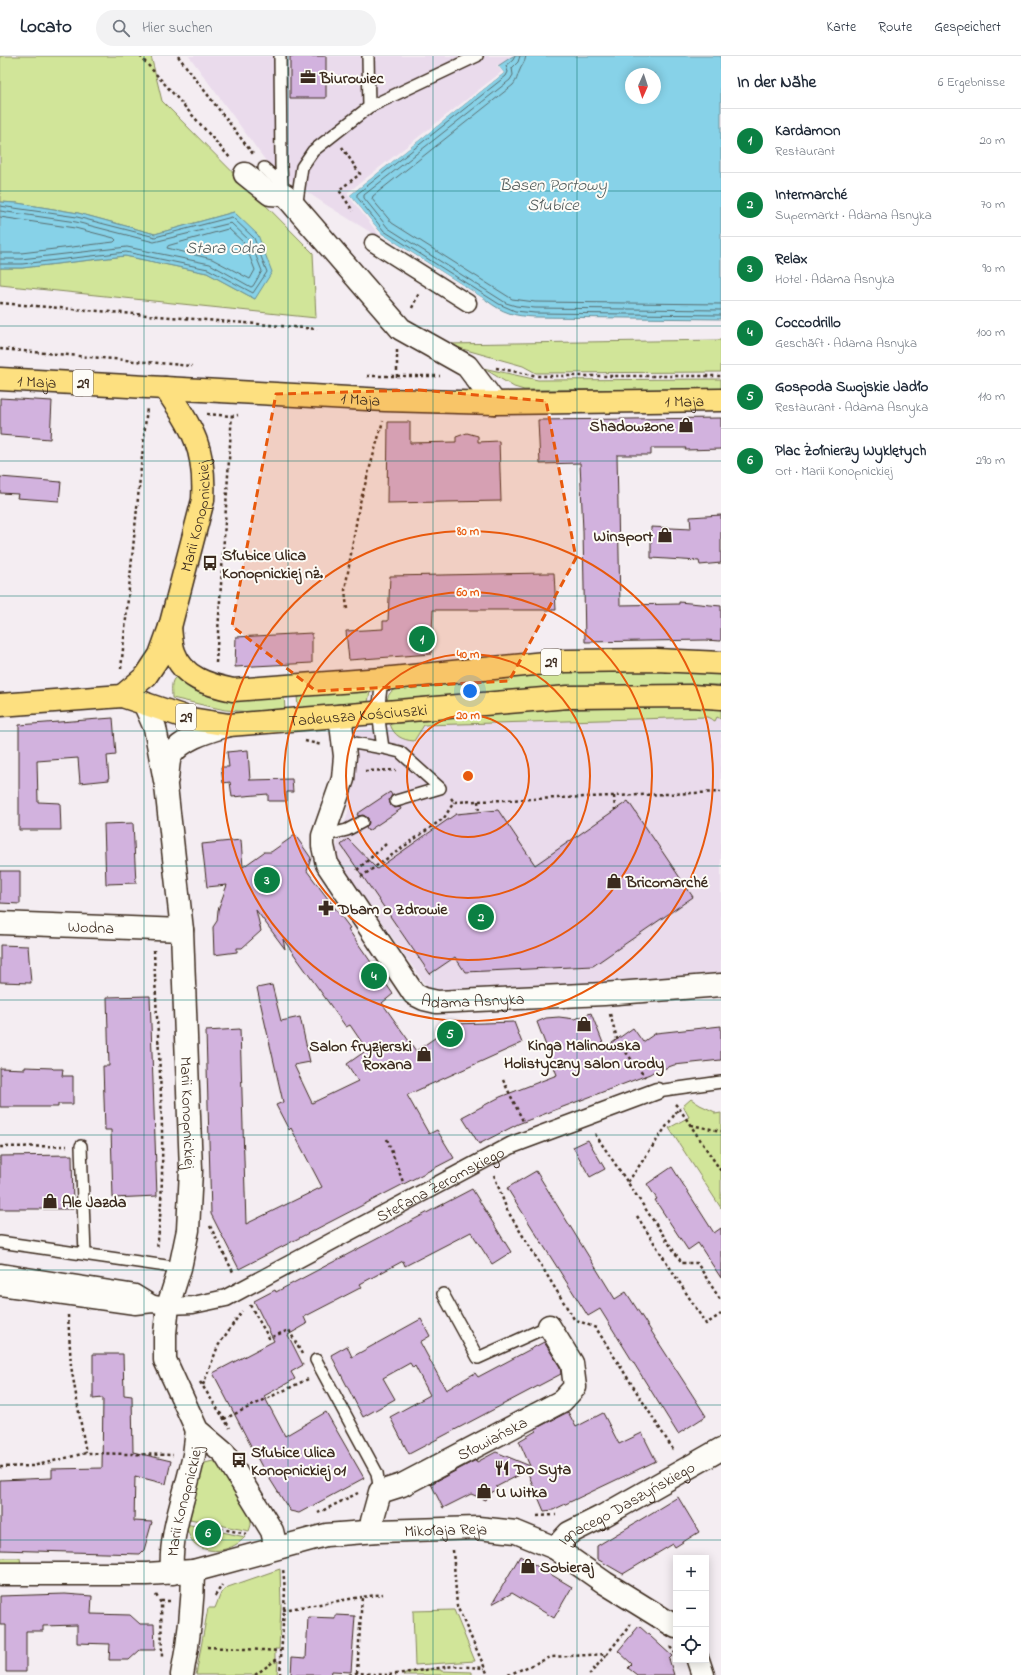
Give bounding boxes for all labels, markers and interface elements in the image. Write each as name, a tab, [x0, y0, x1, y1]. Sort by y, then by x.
search box	[96, 10, 376, 46]
text: Locato	[20, 14, 72, 41]
icon: search	[110, 17, 132, 39]
text: Hier suchen	[142, 17, 212, 39]
text: Karte	[827, 17, 856, 38]
text: Route	[878, 17, 912, 38]
text: Gespeichert	[934, 17, 1001, 38]
place label: Biurowiec	[319, 67, 385, 91]
office icon: Biurowiec	[299, 68, 317, 86]
north arrow	[625, 68, 661, 104]
text: In der Nähe	[737, 70, 816, 95]
text: 6 Ergebnisse	[938, 73, 1005, 92]
text: KardamOn	[775, 120, 840, 142]
text: 1	[748, 131, 752, 150]
text: 20 m	[980, 131, 1005, 150]
text: Restaurant	[775, 142, 835, 161]
water label: Basen Portowy Słubice	[499, 173, 607, 218]
text: Intermarché	[775, 184, 847, 206]
text: 2	[747, 195, 753, 214]
text: 70 m	[981, 195, 1005, 214]
text: Supermarkt · Adama Asnyka	[775, 206, 932, 225]
water label: Stara Odra	[185, 236, 266, 261]
text: Relax	[775, 248, 807, 270]
text: 3	[747, 259, 753, 278]
text: 90 m	[982, 259, 1005, 278]
text: Hotel · Adama Asnyka	[775, 270, 895, 289]
text: Coccodrillo	[775, 312, 841, 334]
text: 4	[747, 323, 753, 342]
text: 100 m	[976, 323, 1005, 342]
text: Geschäft · Adama Asnyka	[775, 334, 917, 353]
street label: 1 Maja	[17, 370, 57, 396]
road number: 29	[73, 370, 93, 396]
text: Gospoda Swojskie Jadło	[775, 376, 928, 398]
text: 5	[746, 387, 754, 406]
text: 110 m	[978, 387, 1005, 406]
street label: 1 Maja	[340, 388, 381, 414]
street label: 1 Maja	[665, 390, 704, 415]
text: Restaurant · Adama Asnyka	[775, 398, 928, 417]
place label: Shadowzone	[590, 415, 675, 439]
shop icon: Shadowzone	[677, 416, 695, 434]
text: Plac Żołnierzy Wyklętych	[775, 440, 926, 462]
text: 6	[747, 451, 753, 470]
text: 290 m	[976, 451, 1005, 470]
street label: Marii Konopnickiej	[175, 458, 217, 575]
text: Ort · Marii Konopnickiej	[775, 462, 892, 481]
text: 80 m	[456, 523, 480, 541]
place label: Winsport	[594, 525, 654, 549]
shop icon: Winsport	[656, 526, 674, 544]
place label: Słubice Ulica Konopnickiej nż.	[222, 544, 324, 586]
bus stop icon: Słubice Ulica Konopnickiej nż.	[201, 554, 219, 572]
text: 60 m	[456, 584, 480, 602]
pin: 1	[409, 624, 435, 654]
text: 40 m	[456, 646, 480, 664]
road number: 29	[541, 649, 561, 675]
your location	[460, 681, 480, 701]
street label: Tadeusza Kościuszki	[288, 699, 428, 734]
road number: 29	[176, 704, 196, 730]
text: 20 m	[455, 707, 480, 725]
centre of rings	[461, 769, 475, 783]
pin: 3	[254, 865, 280, 895]
place label: Bricomarché	[625, 871, 709, 895]
shop icon: Bricomarché	[605, 872, 623, 890]
place label: Dbam o Zdrowie	[337, 898, 448, 922]
pharmacy icon: Dbam o Zdrowie	[317, 899, 335, 917]
pin: 2	[468, 902, 494, 932]
street label: Wodna	[67, 916, 114, 941]
pin: 4	[361, 961, 387, 991]
street label: Adama Asnyka	[419, 988, 525, 1016]
shop icon: Kinga Malinowska Holistyczny salon urody	[575, 1015, 593, 1033]
pin: 5	[437, 1019, 463, 1049]
place label: Kinga Malinowska Holistyczny salon urody	[504, 1034, 664, 1077]
place label: Salon fryzjerski Roxana	[309, 1035, 412, 1077]
shop icon: Salon fryzjerski Roxana	[415, 1045, 433, 1063]
street label: Marii Konopnickiej	[173, 1056, 201, 1170]
street label: Stefana Żeromskiego	[373, 1141, 509, 1229]
place label: Ale Jazda	[62, 1191, 127, 1215]
shop icon: Ale Jazda	[41, 1192, 59, 1210]
street label: Słowiańska	[454, 1411, 532, 1468]
place label: Słubice Ulica Konopnickiej 01	[251, 1441, 347, 1483]
street label: Marii Konopnickiej	[162, 1445, 209, 1557]
bus stop icon: Słubice Ulica Konopnickiej 01	[230, 1451, 248, 1469]
street label: Ignacego Daszyńskiego	[553, 1456, 700, 1552]
place label: Do Syta	[513, 1458, 572, 1483]
restaurant icon: Do Syta	[493, 1459, 511, 1477]
place label: U Witka	[496, 1481, 548, 1505]
shop icon: U Witka	[475, 1482, 493, 1500]
pin: 6	[195, 1518, 221, 1548]
street label: Mikołaja Reja	[404, 1518, 489, 1544]
map controls	[673, 1555, 709, 1663]
button: +	[673, 1555, 709, 1591]
place label: Sobieraj	[540, 1556, 594, 1580]
shop icon: Sobieraj	[519, 1557, 537, 1575]
button: −	[673, 1591, 709, 1627]
button: locate	[673, 1627, 709, 1663]

